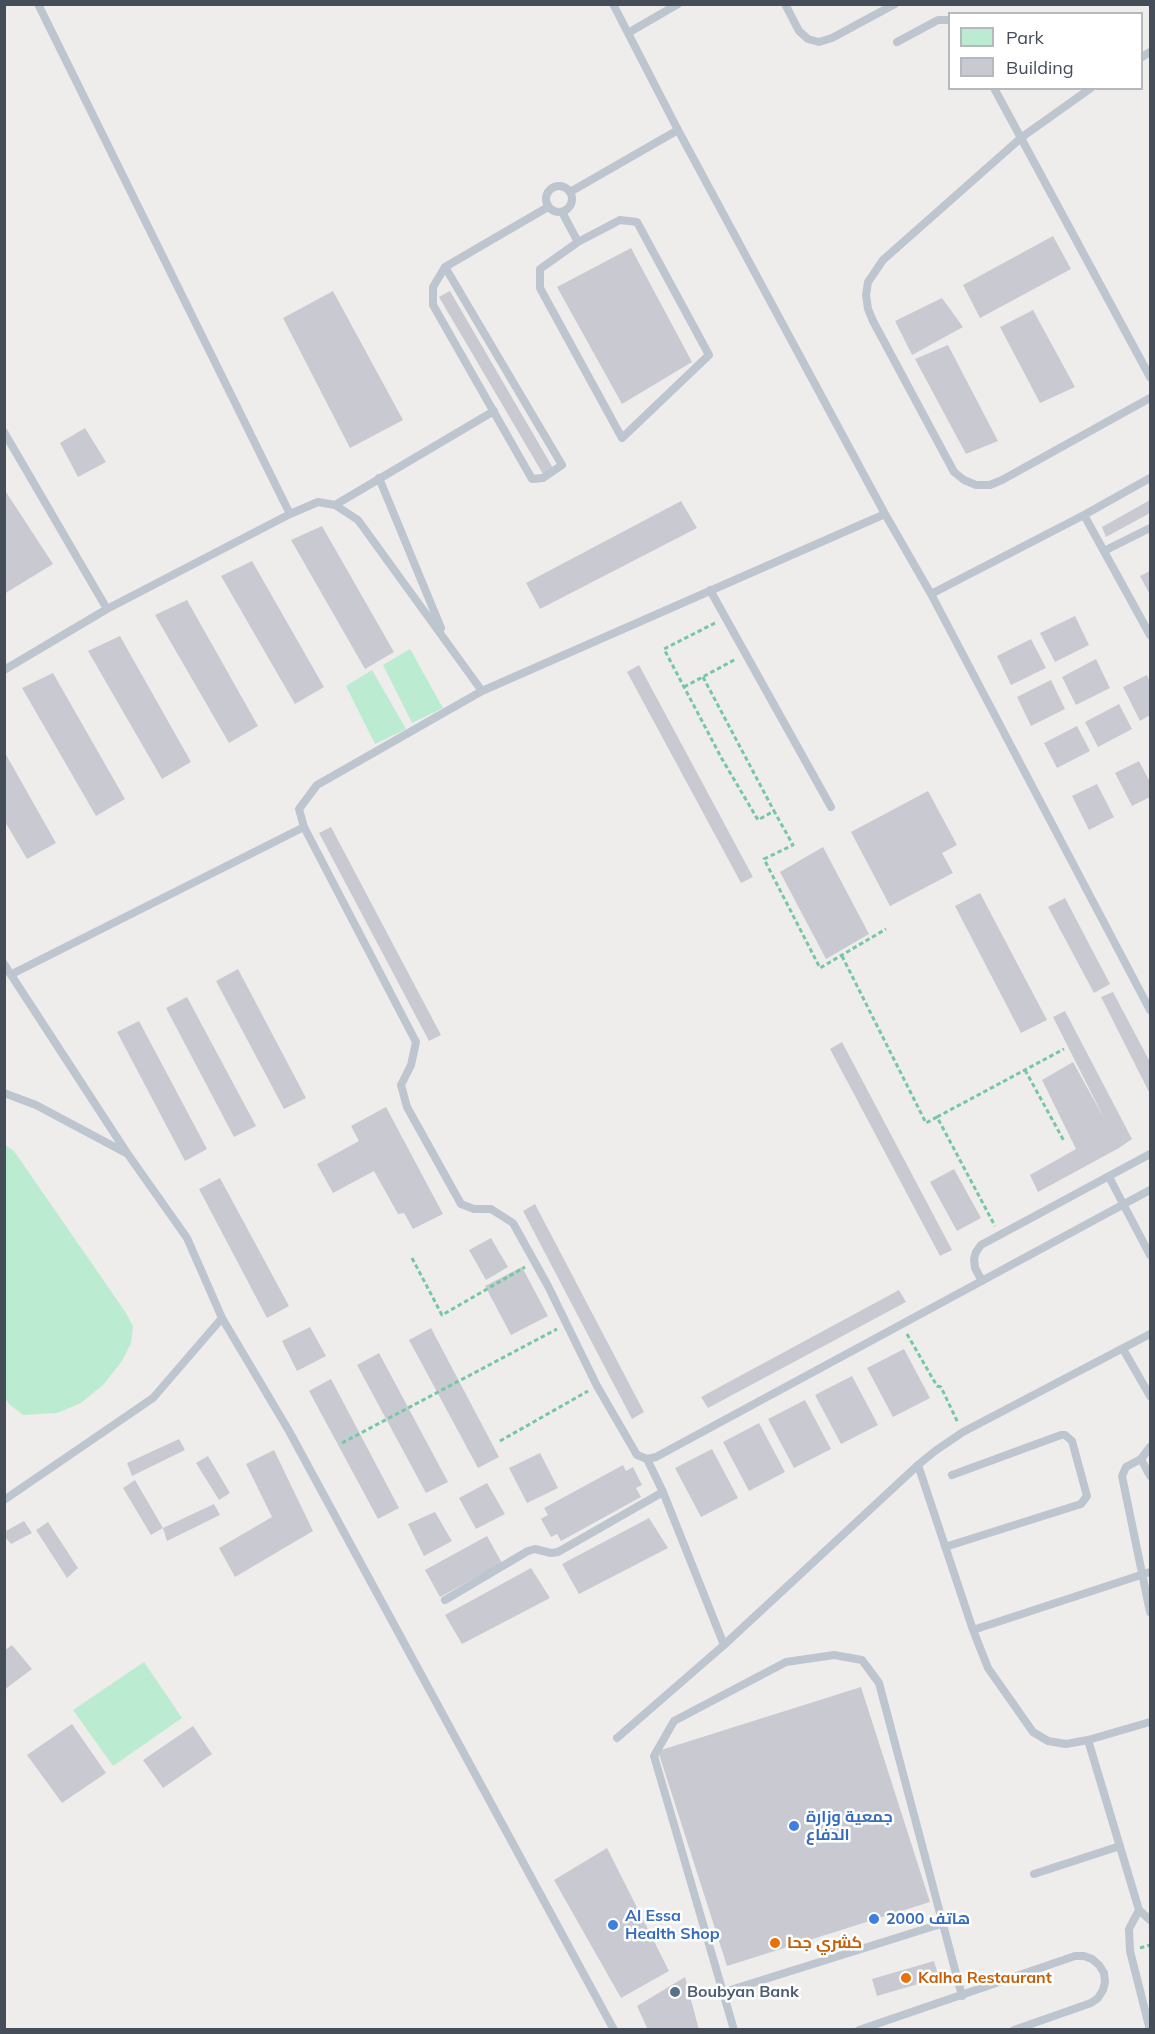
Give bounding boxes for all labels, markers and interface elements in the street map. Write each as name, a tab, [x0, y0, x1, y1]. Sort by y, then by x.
legend	[948, 12, 1143, 90]
text: Park	[1006, 26, 1044, 49]
text: Building	[1006, 56, 1074, 79]
place label: جمعية وزارة الدفاع	[806, 1807, 893, 1845]
marker: جمعية وزارة الدفاع	[787, 1819, 801, 1833]
place label: Al Essa Health Shop	[625, 1906, 720, 1944]
place label: هاتف 2000	[886, 1909, 970, 1929]
marker: هاتف 2000	[867, 1912, 881, 1926]
marker: Al Essa Health Shop	[606, 1918, 620, 1932]
place label: كشري جحا	[787, 1933, 862, 1953]
marker: كشري جحا	[768, 1936, 782, 1950]
place label: Kalha Restaurant	[918, 1968, 1052, 1988]
marker: Kalha Restaurant	[899, 1971, 913, 1985]
place label: Boubyan Bank	[687, 1982, 799, 2002]
marker: Boubyan Bank	[668, 1985, 682, 1999]

